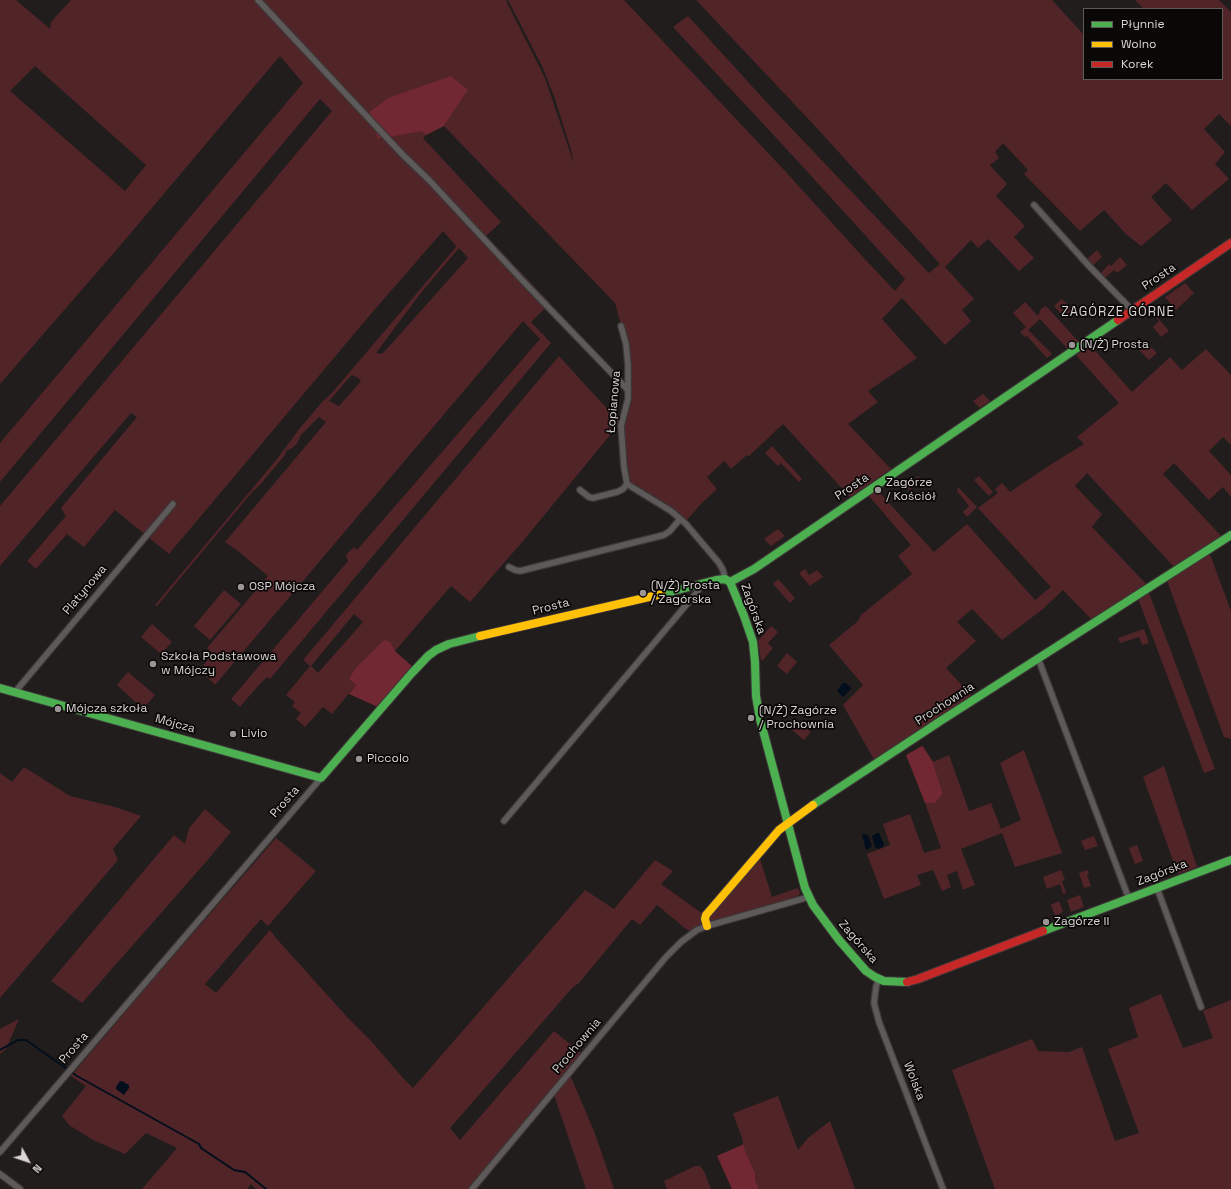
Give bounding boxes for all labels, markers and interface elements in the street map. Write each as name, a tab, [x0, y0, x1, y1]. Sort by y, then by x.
legend	[1083, 8, 1223, 80]
text: Płynnie	[1121, 16, 1165, 32]
text: Wolno	[1121, 36, 1156, 52]
text: Korek	[1121, 56, 1153, 72]
street label: Prosta	[1139, 261, 1179, 293]
district label: ZAGÓRZE GÓRNE	[1061, 304, 1175, 320]
place label: (N/Ż) Prosta	[1080, 338, 1149, 352]
marker: (N/Ż) Prosta	[1067, 340, 1077, 350]
street label: Łopianowa	[604, 370, 624, 434]
street label: Prosta	[832, 471, 872, 503]
place label: Zagórze / Kościół	[886, 476, 936, 504]
marker: Zagórze / Kościół	[873, 485, 883, 495]
street label: Platynowa	[60, 562, 110, 618]
place label: (N/Ż) Prosta / Zagórska	[651, 579, 720, 607]
place label: OSP Mójcza	[249, 580, 316, 594]
marker: OSP Mójcza	[236, 582, 246, 592]
street label: Zagórska	[737, 582, 769, 636]
marker: (N/Ż) Prosta / Zagórska	[638, 588, 648, 598]
street label: Prosta	[531, 595, 571, 619]
place label: Szkoła Podstawowa w Mójczy	[161, 650, 276, 678]
marker: Szkoła Podstawowa w Mójczy	[148, 659, 158, 669]
street label: Prochownia	[913, 680, 977, 728]
place label: Mójcza szkoła	[66, 702, 147, 716]
marker: Mójcza szkoła	[53, 704, 63, 714]
place label: (N/Ż) Zagórze / Prochownia	[759, 704, 837, 732]
street label: Mójcza	[153, 712, 197, 736]
marker: (N/Ż) Zagórze / Prochownia	[746, 713, 756, 723]
place label: Livio	[241, 727, 267, 741]
marker: Livio	[228, 729, 238, 739]
place label: Piccolo	[367, 752, 409, 766]
marker: Piccolo	[354, 754, 364, 764]
street label: Prosta	[267, 783, 303, 821]
street label: Zagórska	[1135, 857, 1189, 889]
place label: Zagórze II	[1054, 915, 1109, 929]
street label: Zagórska	[835, 917, 881, 967]
marker: Zagórze II	[1041, 917, 1051, 927]
street label: Prochownia	[550, 1015, 604, 1077]
street label: Prosta	[56, 1029, 92, 1067]
street label: Wolska	[900, 1060, 928, 1102]
north arrow	[8, 1141, 48, 1181]
text: N	[29, 1161, 45, 1176]

